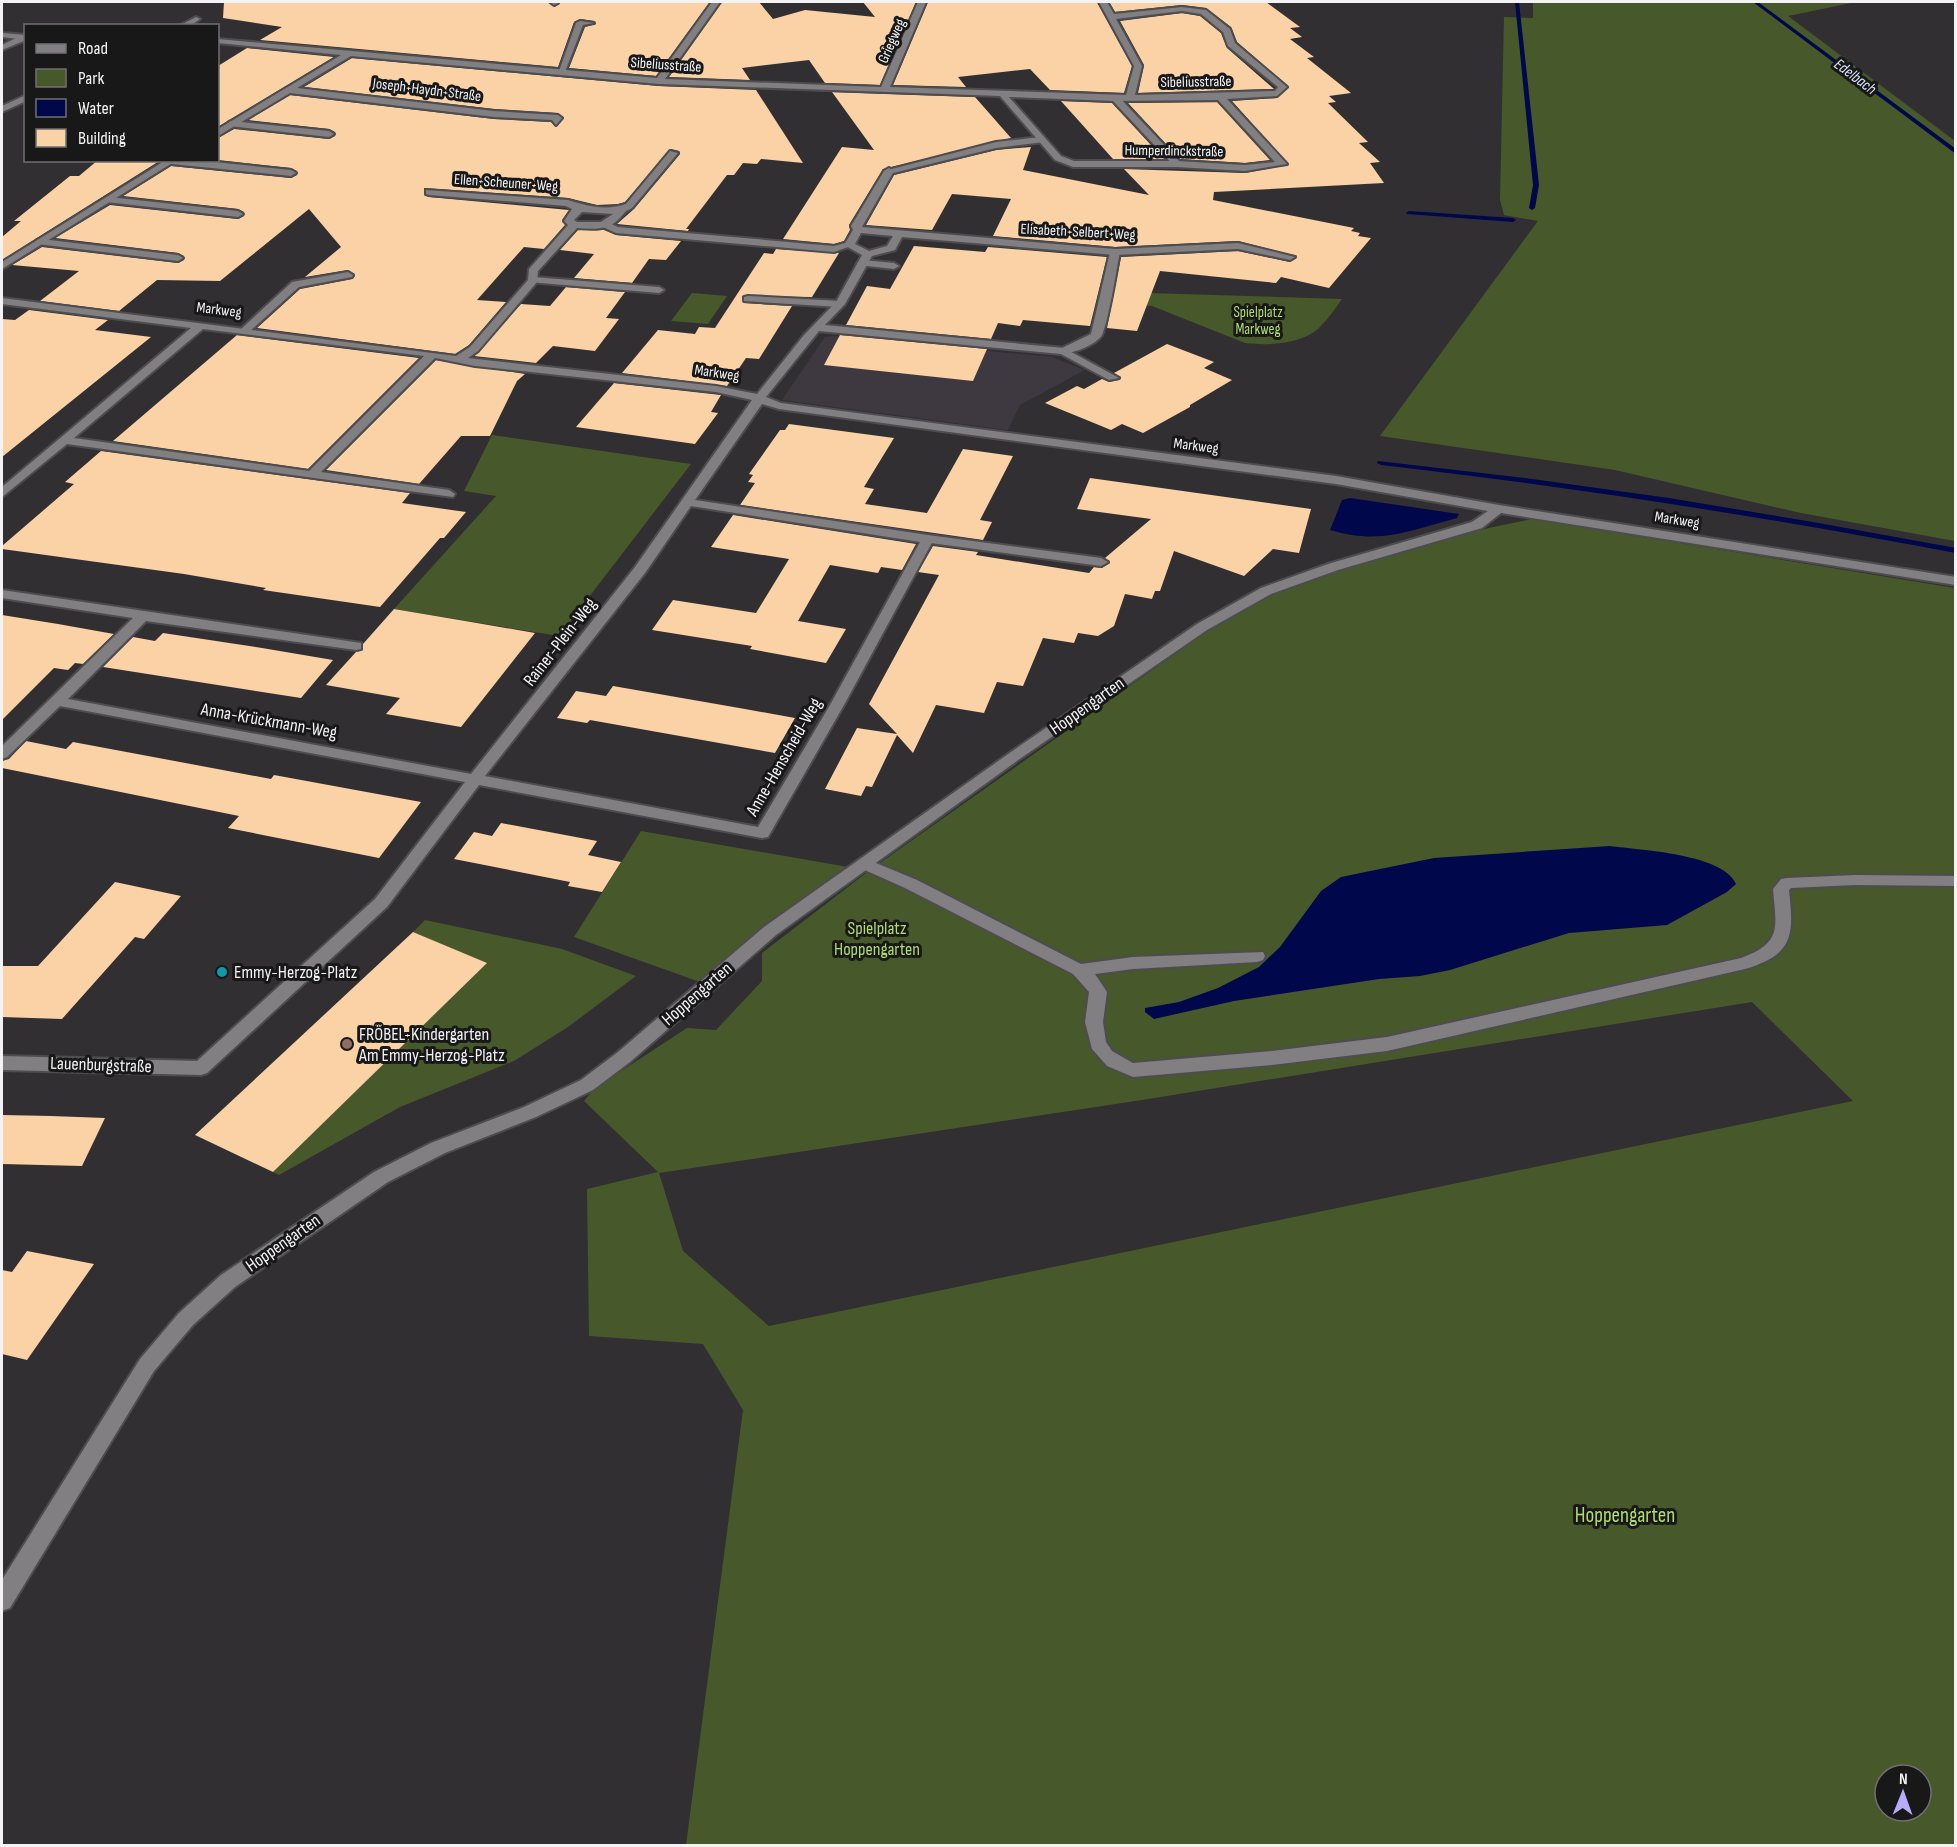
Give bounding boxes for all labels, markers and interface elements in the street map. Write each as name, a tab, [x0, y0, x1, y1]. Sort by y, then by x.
street label: Griegweg	[874, 16, 910, 66]
legend	[24, 24, 219, 162]
text: Road	[78, 38, 108, 59]
street label: Sibeliusstraße	[630, 53, 702, 77]
water label: Edelbach	[1830, 55, 1880, 99]
text: Park	[78, 68, 104, 89]
street label: Sibeliusstraße	[1160, 72, 1232, 92]
street label: Joseph-Haydn-Straße	[371, 74, 482, 106]
text: Water	[78, 98, 114, 119]
text: Building	[78, 128, 126, 149]
street label: Humperdinckstraße	[1124, 141, 1224, 161]
street label: Ellen-Scheuner-Weg	[453, 170, 559, 196]
street label: Elisabeth-Selbert-Weg	[1020, 220, 1136, 244]
street label: Markweg	[195, 298, 243, 322]
park label: Spielplatz Markweg	[1233, 303, 1283, 339]
street label: Markweg	[693, 360, 741, 386]
street label: Markweg	[1172, 434, 1220, 458]
street label: Markweg	[1653, 507, 1701, 533]
street label: Rainer-Plein-Weg	[519, 594, 601, 690]
street label: Hoppengarten	[1046, 673, 1128, 739]
street label: Anne-Henscheid-Weg	[741, 694, 826, 821]
street label: Anna-Krückmann-Weg	[198, 699, 339, 743]
park label: Spielplatz Hoppengarten	[834, 918, 920, 960]
street label: Hoppengarten	[658, 958, 736, 1030]
place label: Emmy-Herzog-Platz	[234, 962, 358, 983]
marker: Emmy-Herzog-Platz	[215, 965, 229, 979]
place label: FRÖBEL-Kindergarten Am Emmy-Herzog-Platz	[358, 1024, 505, 1066]
marker: FRÖBEL-Kindergarten Am Emmy-Herzog-Platz	[340, 1037, 354, 1051]
street label: Lauenburgstraße	[50, 1053, 152, 1077]
street label: Hoppengarten	[242, 1210, 324, 1276]
park label: Hoppengarten	[1575, 1503, 1675, 1528]
north arrow	[1873, 1763, 1933, 1823]
text: N	[1899, 1770, 1908, 1789]

